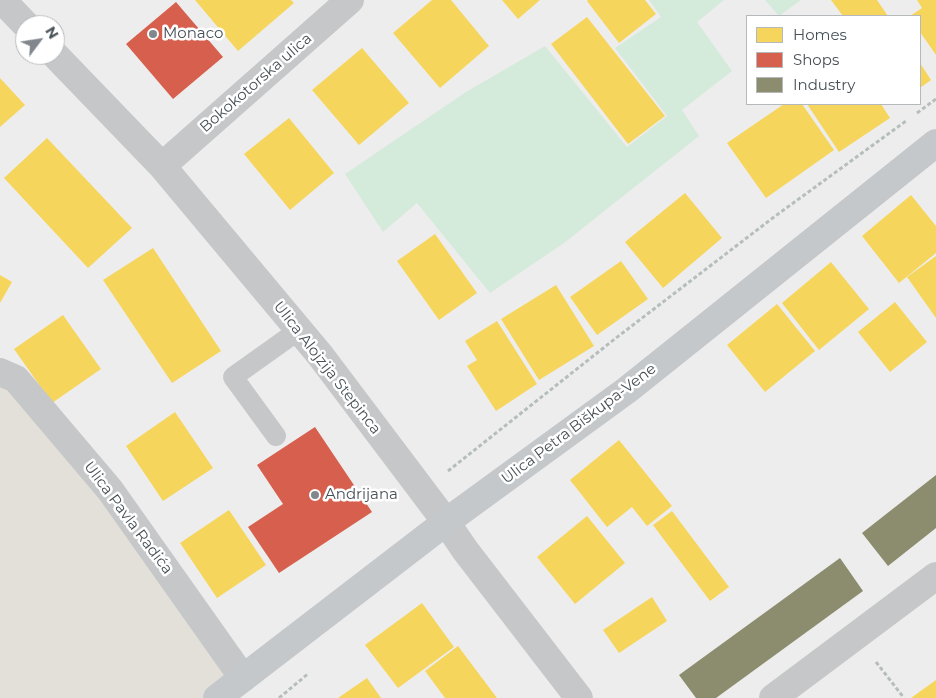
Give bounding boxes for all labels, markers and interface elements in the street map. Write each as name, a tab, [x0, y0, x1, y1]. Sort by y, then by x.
north arrow	[15, 15, 65, 65]
legend	[746, 15, 921, 105]
text: N	[41, 23, 63, 42]
place label: Monaco	[163, 25, 223, 43]
text: Homes	[793, 25, 847, 44]
marker: Monaco	[147, 28, 159, 40]
street label: Bokokotorska ulica	[196, 29, 316, 137]
text: Shops	[793, 50, 839, 69]
text: Industry	[793, 75, 855, 94]
street label: Ulica Alojzija Stepinca	[269, 298, 385, 438]
street label: Ulica Petra Biškupa-Vene	[498, 360, 660, 488]
street label: Ulica Pavla Radića	[80, 458, 176, 578]
place label: Andrijana	[325, 486, 398, 504]
marker: Andrijana	[309, 489, 321, 501]

